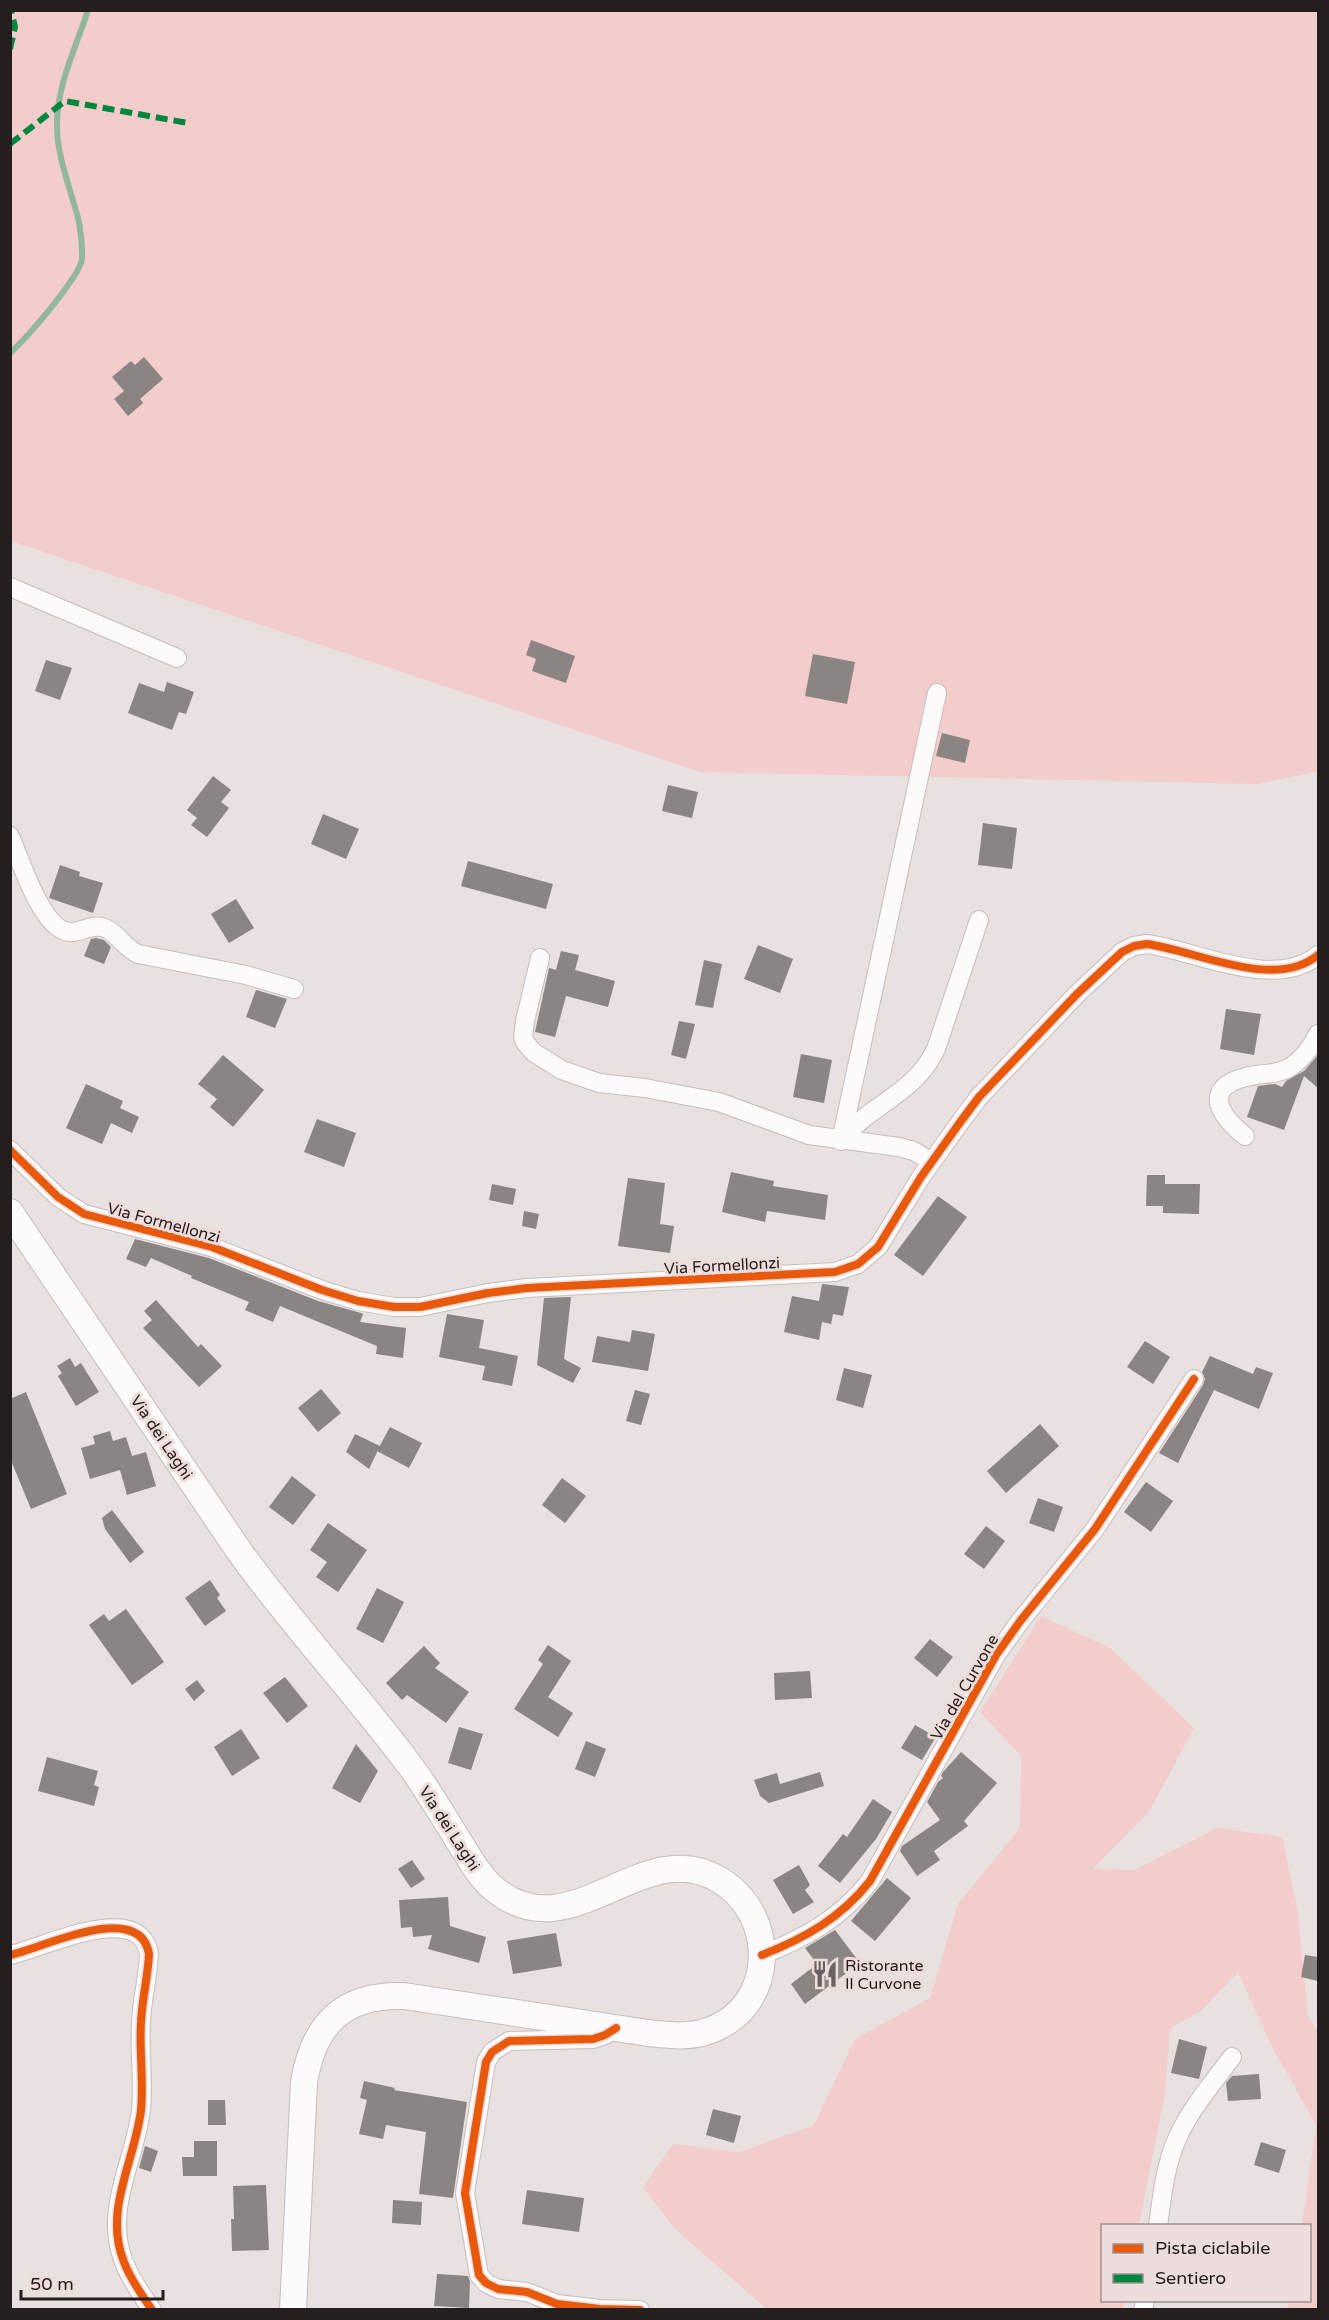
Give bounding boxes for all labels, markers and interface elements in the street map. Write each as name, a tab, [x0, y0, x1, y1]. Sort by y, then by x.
street label: Via Formellonzi	[105, 1198, 222, 1248]
street label: Via Formellonzi	[664, 1253, 781, 1279]
street label: Via dei Laghi	[126, 1392, 197, 1484]
street label: Via del Curvone	[926, 1631, 1003, 1744]
street label: Via dei Laghi	[414, 1782, 484, 1875]
place label: Ristorante Il Curvone	[845, 1956, 923, 1994]
restaurant icon: Ristorante Il Curvone	[810, 1959, 840, 1989]
legend	[1101, 2224, 1311, 2302]
text: Pista ciclabile	[1155, 2237, 1270, 2259]
scale bar	[21, 2263, 164, 2301]
text: Sentiero	[1155, 2267, 1226, 2289]
text: 50 m	[30, 2273, 74, 2295]

